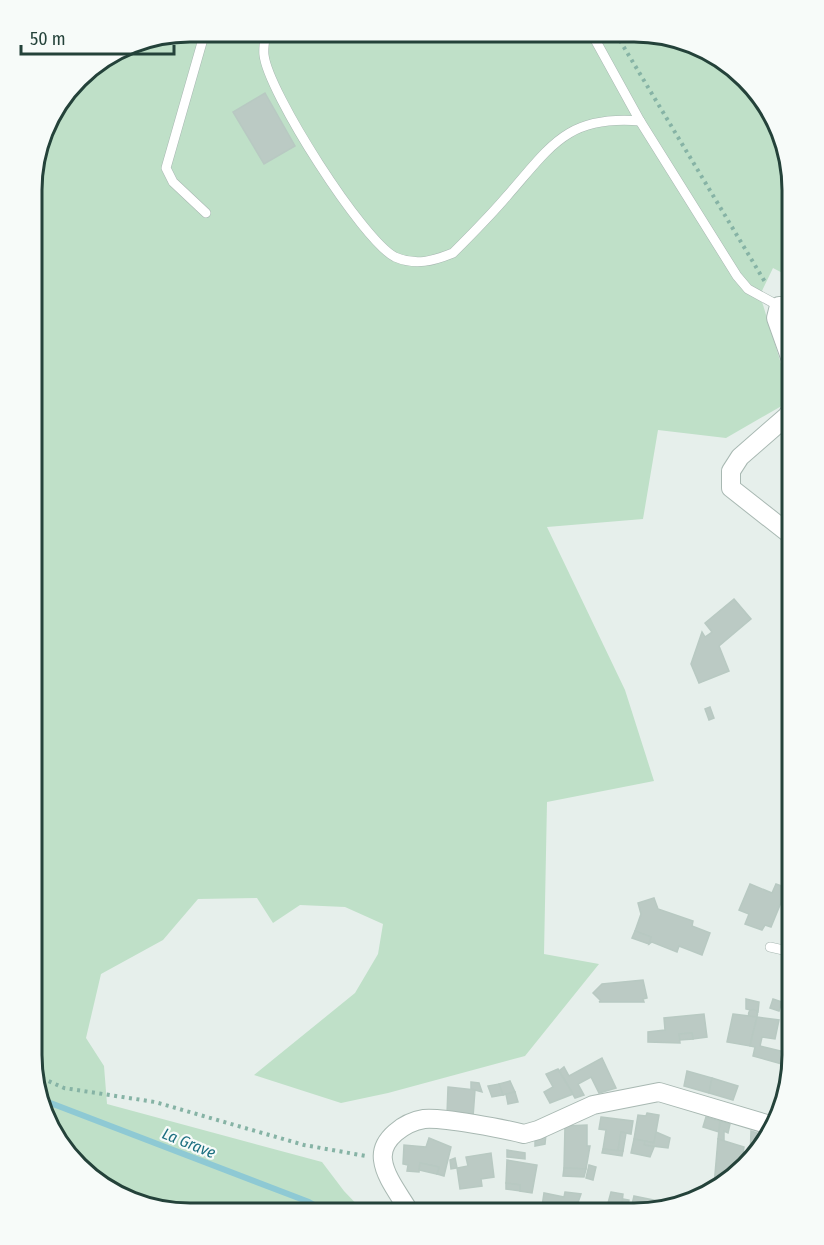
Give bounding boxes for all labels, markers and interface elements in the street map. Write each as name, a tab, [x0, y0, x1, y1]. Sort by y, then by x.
scale bar	[21, 18, 174, 56]
text: 50 m	[30, 28, 66, 50]
water label: La Grave	[160, 1124, 219, 1162]

